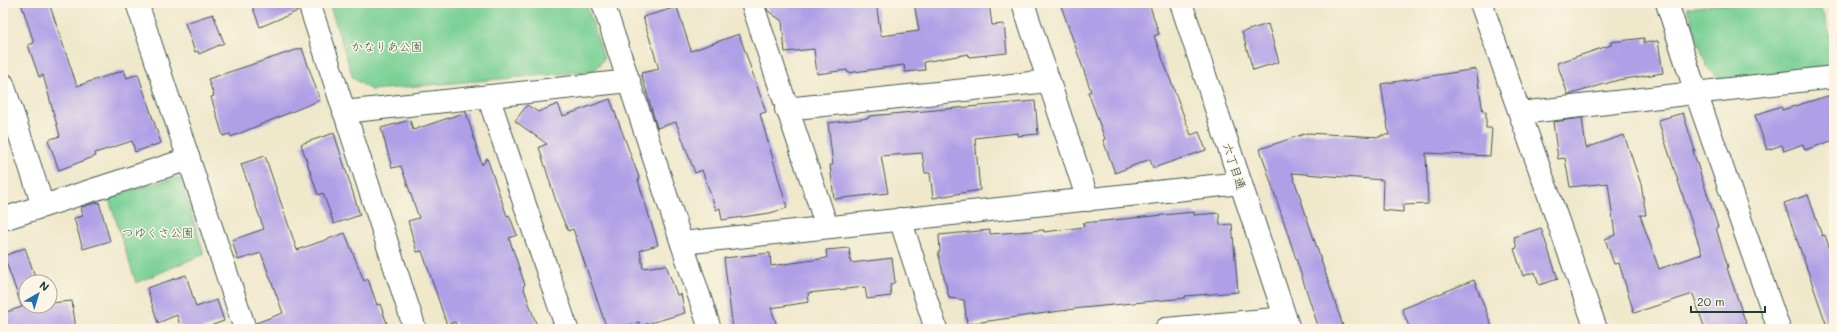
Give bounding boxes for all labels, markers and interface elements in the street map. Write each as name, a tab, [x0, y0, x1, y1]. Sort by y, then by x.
park label: かなりあ公園	[351, 38, 423, 54]
street label: 六丁目通	[1220, 141, 1250, 191]
park label: つゆくさ公園	[122, 224, 194, 240]
north arrow	[18, 274, 58, 314]
text: N	[37, 277, 52, 294]
scale bar	[1691, 288, 1765, 314]
text: 20 m	[1697, 293, 1725, 309]

